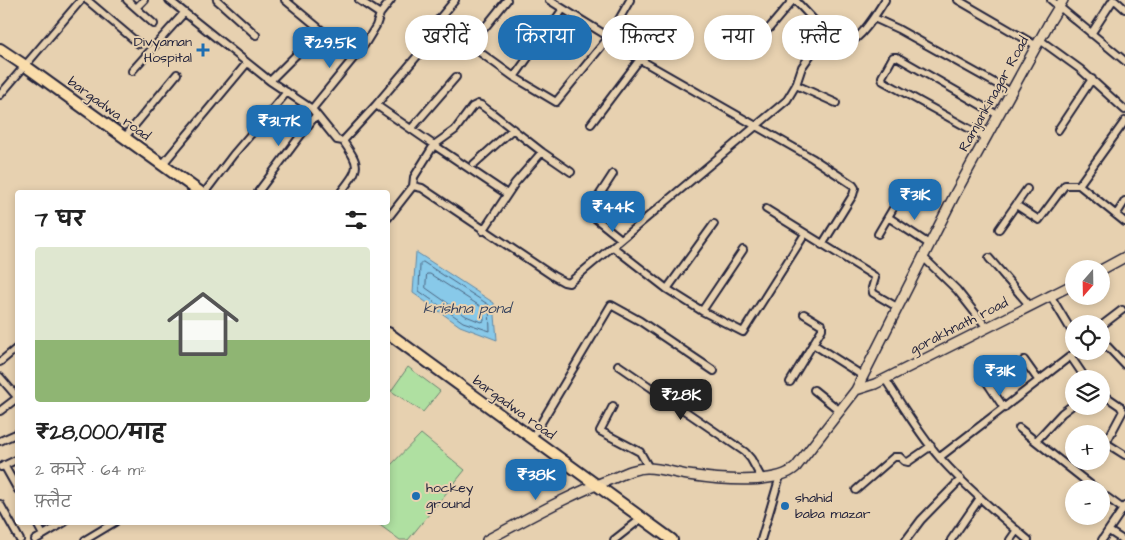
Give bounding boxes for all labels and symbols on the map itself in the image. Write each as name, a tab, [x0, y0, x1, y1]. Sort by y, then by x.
pin: ₹29.5K	[289, 27, 371, 69]
place label: Divyaman Hospital	[134, 32, 192, 68]
street label: Ramjankinagar Road	[954, 33, 1034, 155]
marker: Divyaman Hospital	[196, 43, 210, 57]
street label: bargadwa road	[63, 72, 155, 146]
pin: ₹31.7K	[238, 104, 320, 147]
pin: ₹31K	[885, 178, 945, 221]
pin: ₹44K	[583, 190, 643, 233]
north arrow	[1065, 260, 1110, 305]
street label: gorakhnath road	[906, 293, 1012, 359]
water label: krishna pond	[423, 298, 514, 319]
pin: ₹31K	[970, 354, 1030, 397]
street label: bargadwa road	[468, 371, 560, 445]
pin: ₹28K	[651, 378, 711, 421]
pin: ₹38K	[506, 458, 566, 501]
place label: hockey ground	[426, 478, 474, 514]
place label: shahid baba mazar	[795, 488, 871, 524]
marker: hockey ground	[410, 490, 422, 502]
marker: shahid baba mazar	[779, 500, 791, 512]

